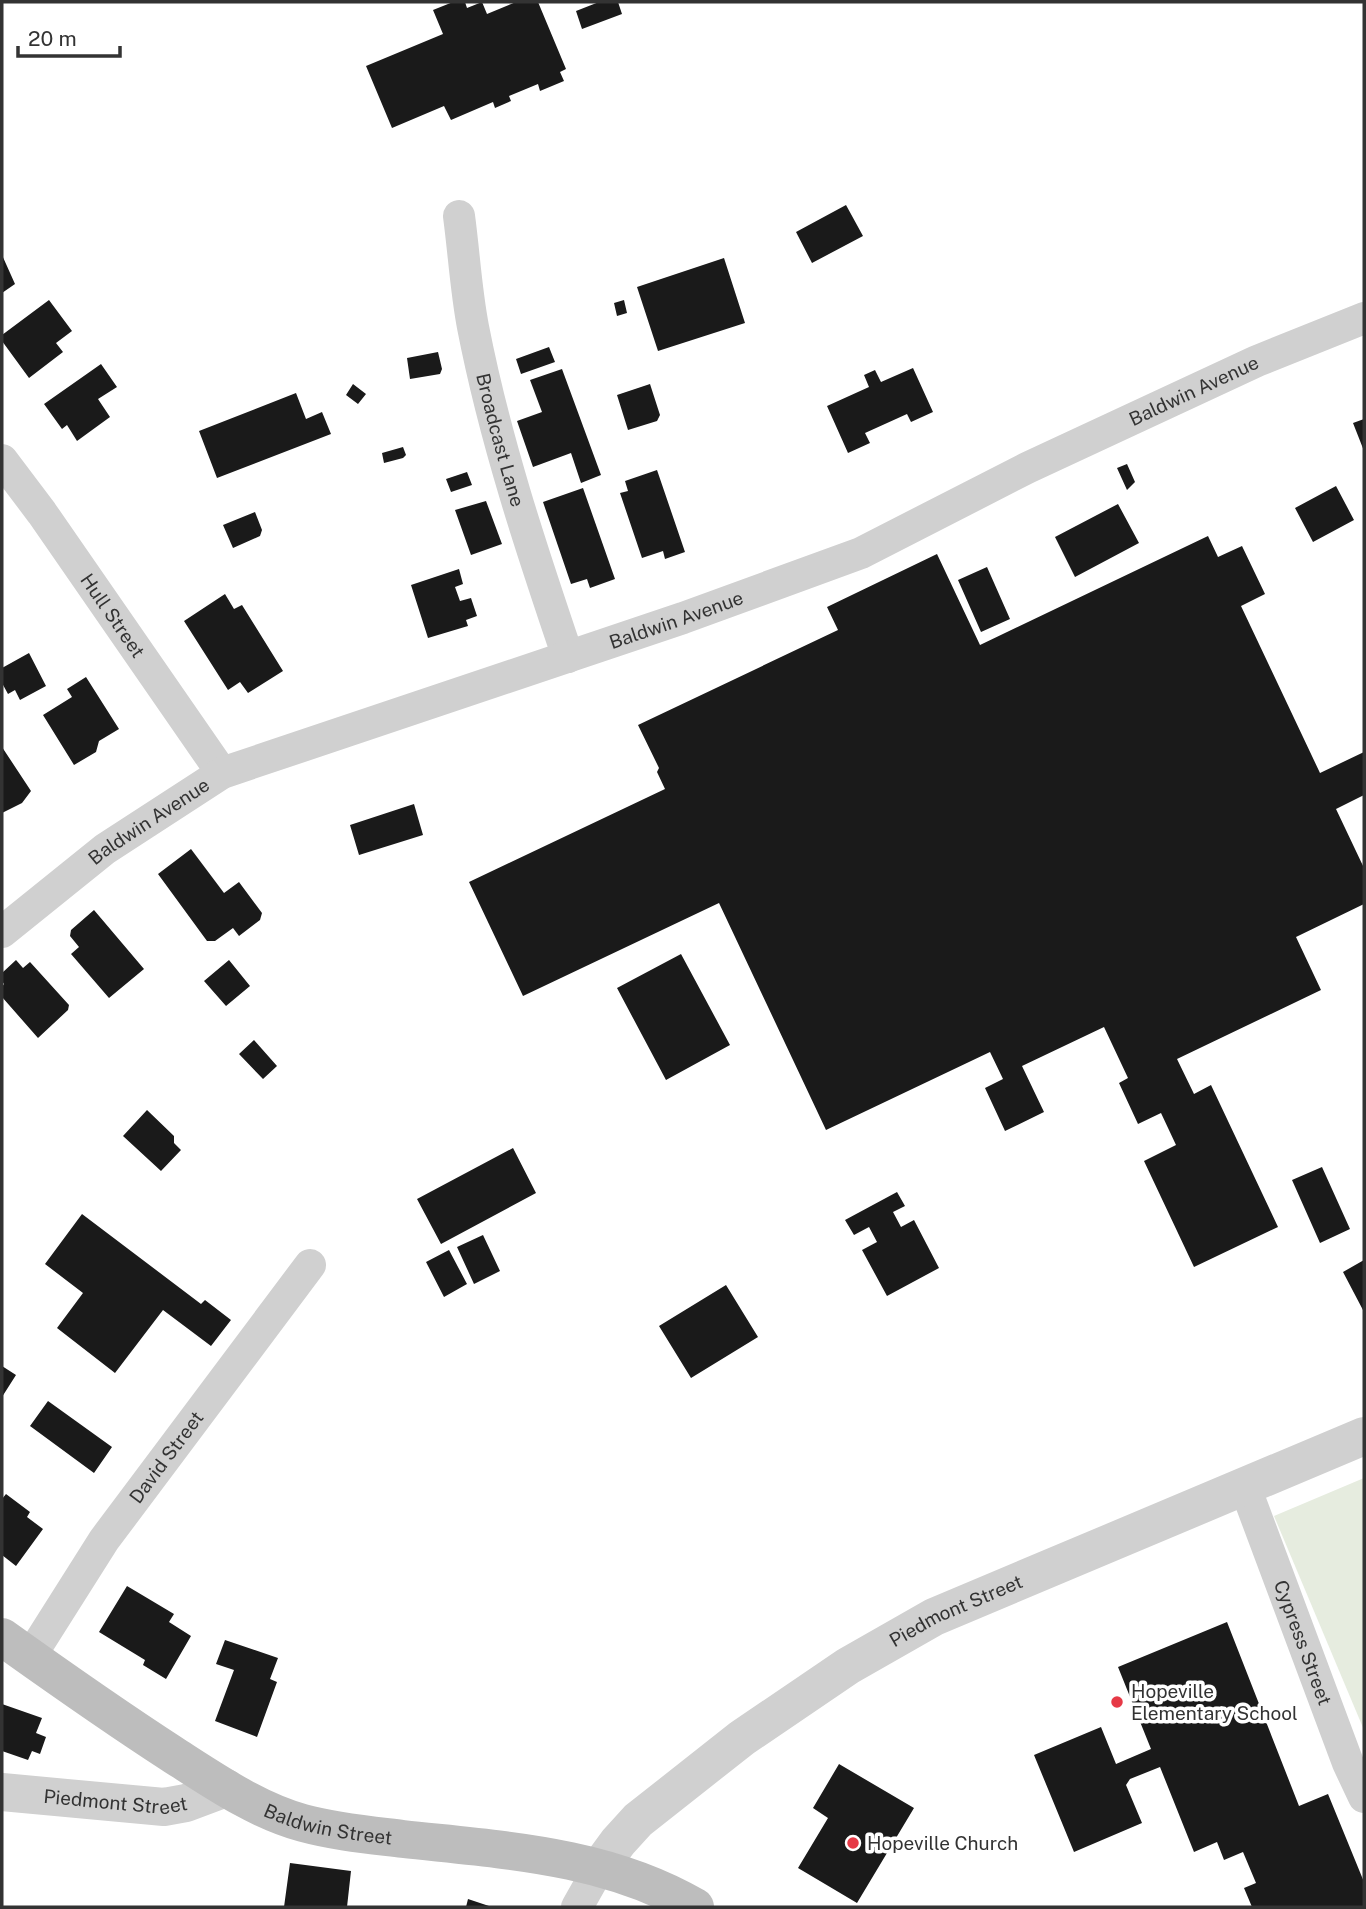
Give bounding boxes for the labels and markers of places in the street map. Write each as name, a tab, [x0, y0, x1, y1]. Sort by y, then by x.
place label: Hopeville Elementary School	[1131, 1680, 1298, 1724]
marker: Hopeville Elementary School	[1109, 1694, 1125, 1710]
place label: Hopeville Church	[867, 1832, 1018, 1854]
marker: Hopeville Church	[845, 1835, 861, 1851]

